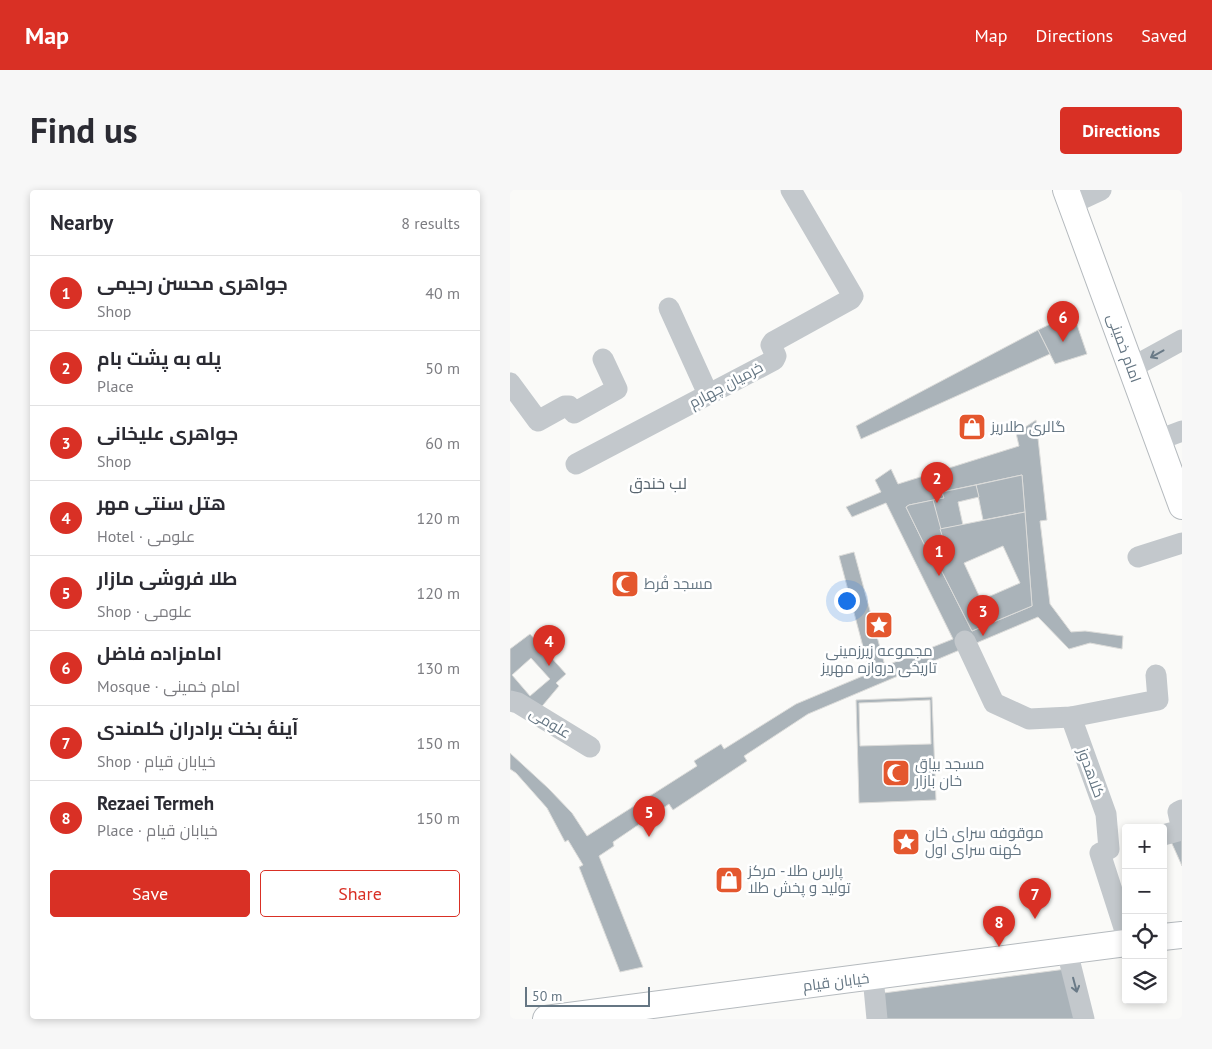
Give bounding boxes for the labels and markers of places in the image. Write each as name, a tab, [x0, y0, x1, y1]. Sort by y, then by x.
pin: 6	[1047, 301, 1079, 342]
shop icon: گالری طلاریز	[957, 412, 987, 442]
place label: گالری طلاریز	[990, 417, 1065, 437]
pin: 2	[921, 462, 953, 503]
pin: 1	[923, 535, 955, 576]
mosque icon: مسجد فُرط	[610, 569, 640, 599]
place label: مسجد فُرط	[644, 574, 713, 593]
pin: 3	[967, 595, 999, 636]
place icon: مجموعه زیرزمینی تاریخی دروازه مهریز	[864, 610, 894, 640]
pin: 4	[533, 625, 565, 666]
place label: مجموعه زیرزمینی تاریخی دروازه مهریز	[820, 641, 937, 678]
place label: مسجد بیاق خان بازار	[914, 754, 984, 791]
mosque icon: مسجد بیاق خان بازار	[881, 758, 911, 788]
pin: 5	[633, 796, 665, 837]
place label: موقوفه سرای خان کهنه سرای اول	[925, 823, 1044, 860]
place icon: موقوفه سرای خان کهنه سرای اول	[891, 827, 921, 857]
place label: پارس طلا - مرکز تولید و پخش طلا	[747, 861, 850, 898]
shop icon: پارس طلا - مرکز تولید و پخش طلا	[714, 865, 744, 895]
pin: 7	[1019, 878, 1051, 919]
pin: 8	[983, 906, 1015, 947]

